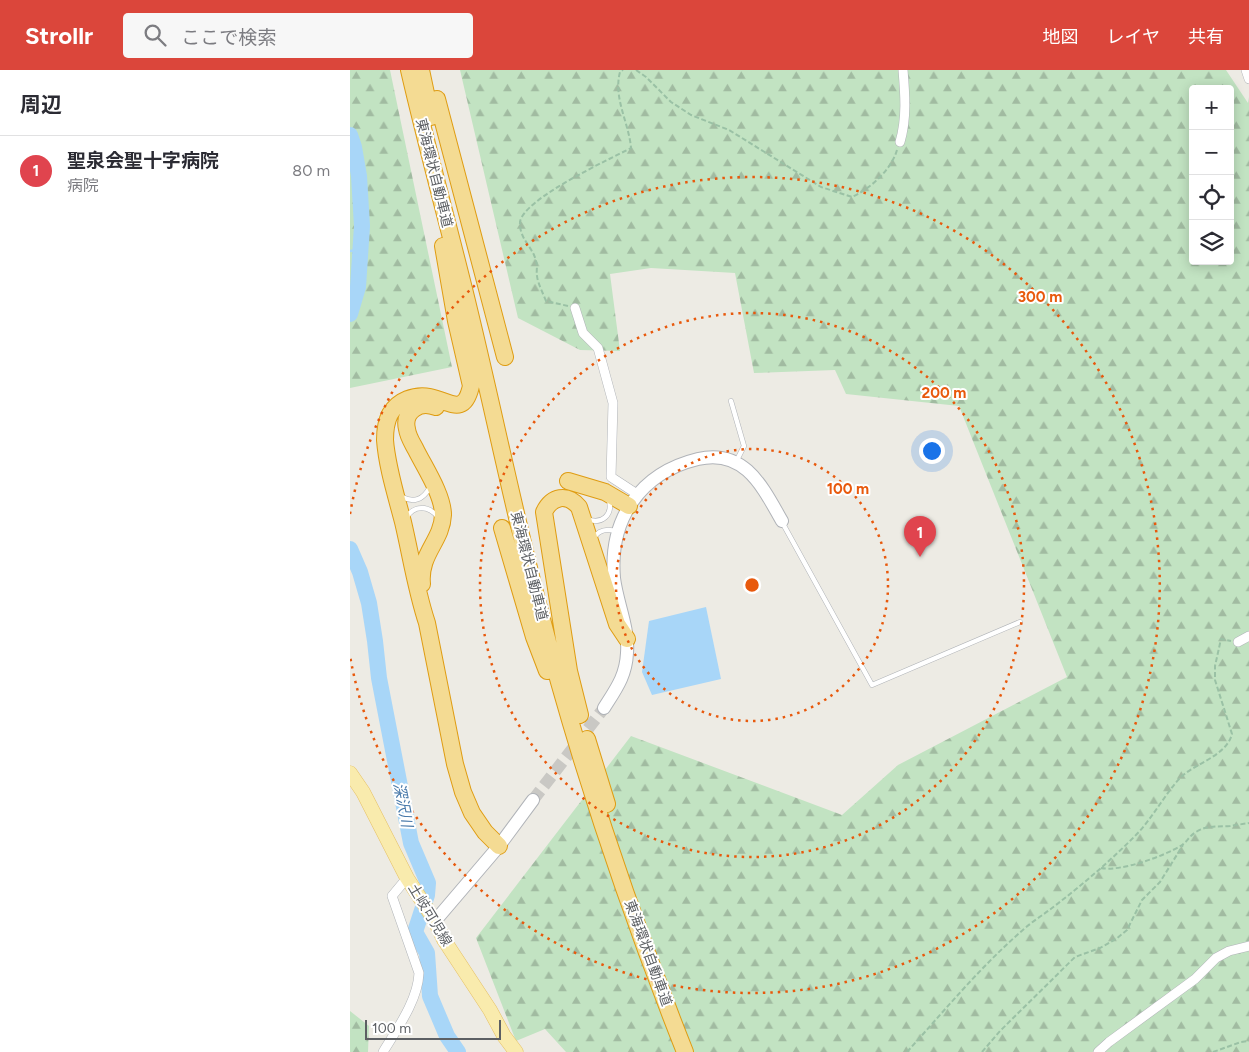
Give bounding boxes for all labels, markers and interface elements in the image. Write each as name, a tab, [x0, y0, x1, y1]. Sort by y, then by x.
search box	[123, 13, 473, 58]
text: Strollr	[25, 21, 93, 50]
icon: search	[141, 21, 169, 49]
text: ここで検索	[181, 26, 276, 49]
text: 地図	[1043, 26, 1079, 48]
text: レイヤ	[1107, 26, 1160, 48]
text: 共有	[1188, 26, 1224, 48]
map controls	[1189, 85, 1234, 265]
button: +	[1189, 85, 1234, 130]
text: 周辺	[20, 92, 62, 117]
street label: 東海環状自動車道	[412, 117, 456, 229]
button: −	[1189, 130, 1234, 175]
text: 聖泉会聖十字病院	[67, 149, 219, 172]
text: 1	[33, 161, 39, 180]
text: 80 m	[292, 161, 330, 180]
button: locate	[1189, 175, 1234, 220]
text: 病院	[67, 176, 99, 195]
button: layers	[1189, 220, 1234, 265]
text: 300 m	[1018, 288, 1062, 306]
text: 200 m	[922, 384, 966, 402]
your location	[919, 438, 945, 464]
text: 100 m	[827, 480, 869, 498]
street label: 東海環状自動車道	[507, 510, 551, 622]
pin: 1	[904, 516, 936, 557]
centre of rings	[743, 576, 761, 594]
water label: 深沢川	[390, 781, 417, 831]
street label: 土岐可児線	[405, 881, 455, 949]
street label: 東海環状自動車道	[621, 897, 675, 1009]
scale bar	[365, 1017, 501, 1040]
text: 100 m	[372, 1020, 411, 1037]

